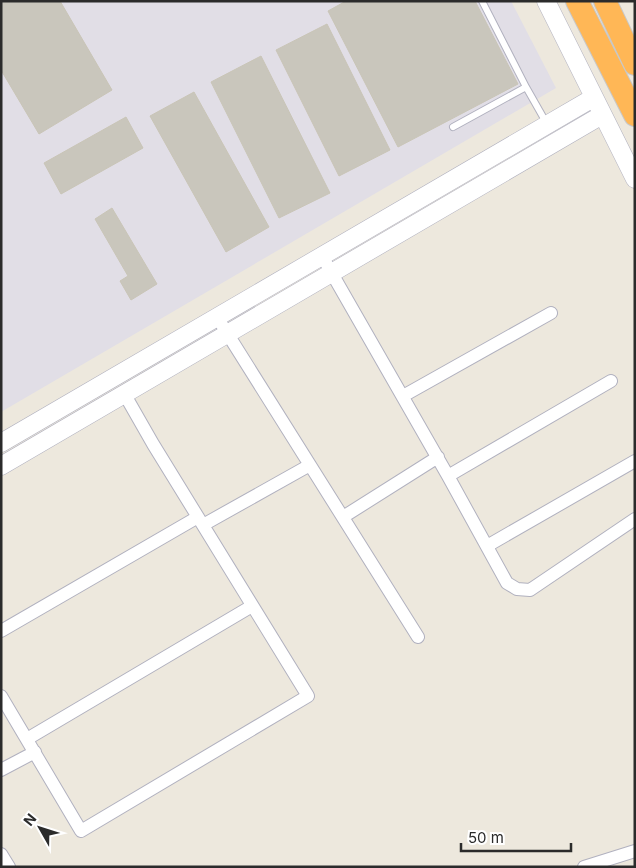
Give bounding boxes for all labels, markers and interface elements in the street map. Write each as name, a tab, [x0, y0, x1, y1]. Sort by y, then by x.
north arrow	[15, 803, 65, 853]
text: N	[20, 810, 39, 829]
scale bar	[461, 820, 571, 852]
text: 50 m	[468, 828, 504, 847]

